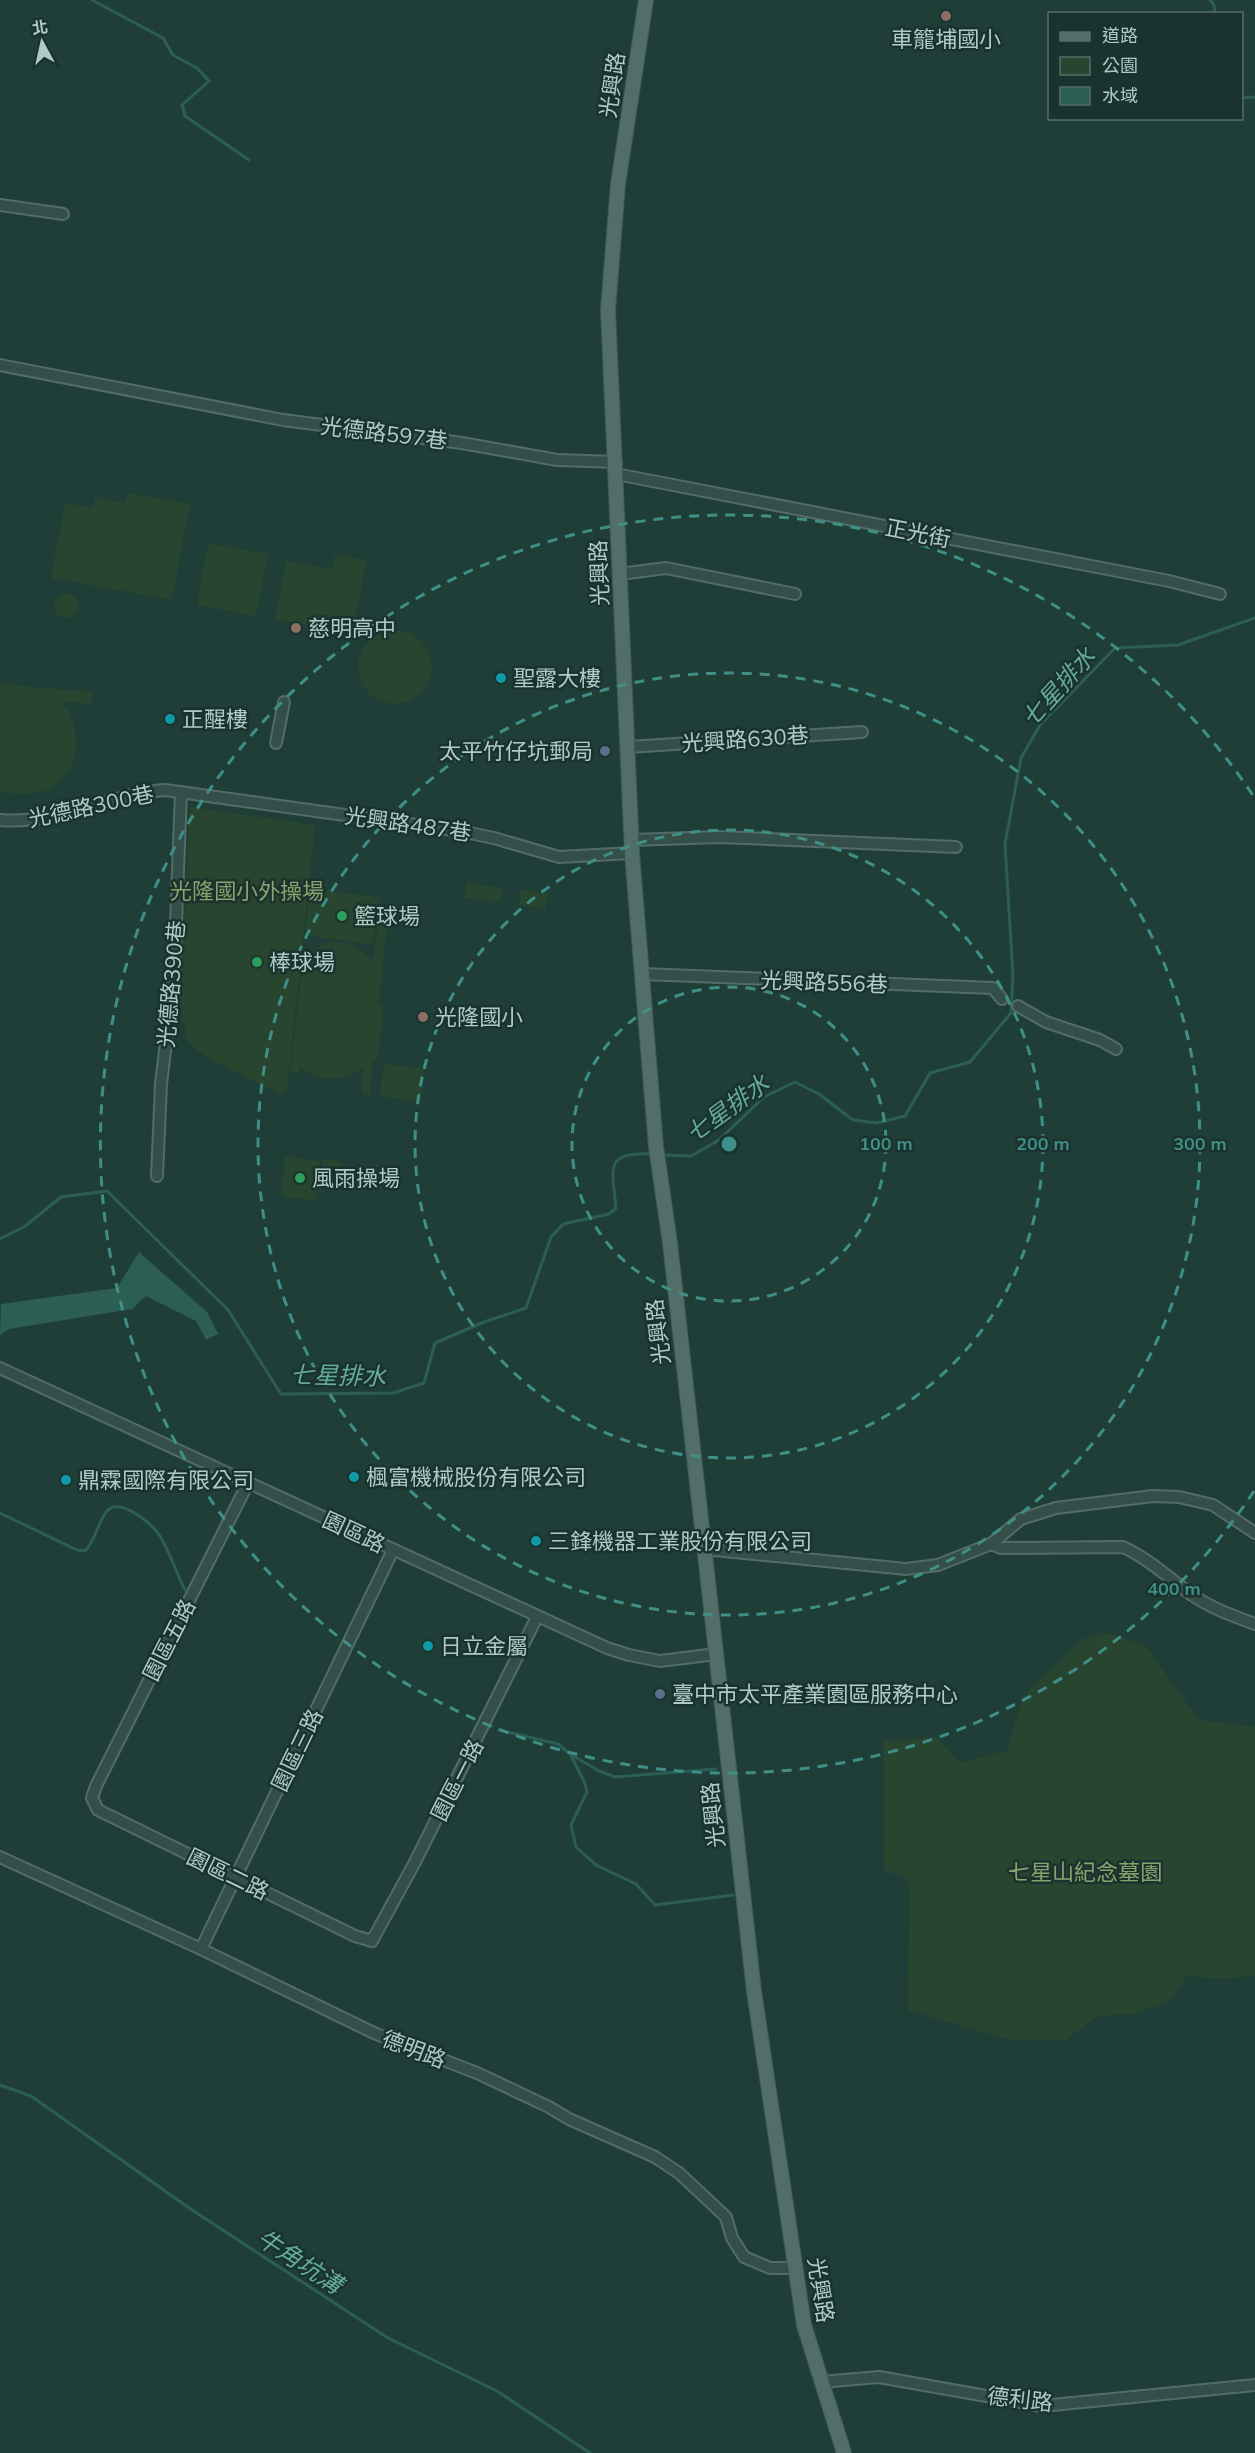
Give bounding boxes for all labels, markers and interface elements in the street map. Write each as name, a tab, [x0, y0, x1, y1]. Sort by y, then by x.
marker: 車籠埔國小	[939, 9, 953, 23]
north arrow	[12, 12, 72, 72]
legend	[1048, 12, 1243, 120]
text: 北	[31, 16, 49, 38]
text: 道路	[1102, 24, 1138, 47]
place label: 車籠埔國小	[891, 25, 1001, 53]
street label: 光興路	[594, 50, 630, 120]
text: 公園	[1102, 54, 1138, 77]
text: 水域	[1102, 84, 1138, 107]
street label: 光德路597巷	[319, 411, 449, 455]
street label: 正光街	[883, 513, 953, 553]
street label: 光興路	[584, 540, 614, 606]
place label: 慈明高中	[308, 614, 396, 642]
marker: 慈明高中	[289, 621, 303, 635]
water label: 七星排水	[1015, 641, 1102, 733]
place label: 聖露大樓	[513, 664, 601, 692]
marker: 聖露大樓	[494, 671, 508, 685]
place label: 正醒樓	[182, 705, 248, 733]
marker: 正醒樓	[163, 712, 177, 726]
street label: 光興路630巷	[680, 721, 810, 757]
place label: 太平竹仔坑郵局	[439, 737, 593, 765]
marker: 太平竹仔坑郵局	[598, 744, 612, 758]
street label: 光德路300巷	[26, 779, 156, 833]
street label: 光興路487巷	[343, 801, 473, 847]
park label: 光隆國小外操場	[170, 877, 324, 905]
place label: 籃球場	[354, 902, 420, 930]
marker: 籃球場	[335, 909, 349, 923]
street label: 光德路390巷	[151, 919, 191, 1049]
place label: 棒球場	[269, 948, 335, 976]
marker: 棒球場	[250, 955, 264, 969]
street label: 光興路556巷	[760, 966, 888, 998]
place label: 光隆國小	[435, 1003, 523, 1031]
marker: 光隆國小	[416, 1010, 430, 1024]
water label: 七星排水	[679, 1067, 775, 1148]
text: 100 m	[859, 1132, 913, 1155]
text: 200 m	[1016, 1132, 1070, 1155]
text: 300 m	[1173, 1132, 1227, 1155]
centre of rings	[719, 1134, 739, 1154]
place label: 風雨操場	[312, 1164, 400, 1192]
marker: 風雨操場	[293, 1171, 307, 1185]
street label: 光興路	[640, 1298, 676, 1366]
water label: 七星排水	[290, 1359, 387, 1391]
place label: 楓富機械股份有限公司	[366, 1463, 586, 1491]
place label: 鼎霖國際有限公司	[78, 1466, 254, 1494]
marker: 楓富機械股份有限公司	[347, 1470, 361, 1484]
marker: 鼎霖國際有限公司	[59, 1473, 73, 1487]
street label: 園區路	[318, 1505, 390, 1559]
place label: 三鋒機器工業股份有限公司	[548, 1527, 812, 1555]
marker: 三鋒機器工業股份有限公司	[529, 1534, 543, 1548]
text: 400 m	[1147, 1577, 1201, 1600]
street label: 園區五路	[137, 1594, 201, 1686]
place label: 日立金屬	[440, 1632, 528, 1660]
marker: 日立金屬	[421, 1639, 435, 1653]
place label: 臺中市太平產業園區服務中心	[672, 1680, 958, 1708]
marker: 臺中市太平產業園區服務中心	[653, 1687, 667, 1701]
street label: 園區三路	[265, 1704, 329, 1796]
street label: 園區一路	[425, 1734, 489, 1826]
street label: 光興路	[696, 1781, 730, 1849]
street label: 園區二路	[182, 1842, 274, 1906]
park label: 七星山紀念墓園	[1008, 1858, 1162, 1886]
street label: 德明路	[378, 2024, 450, 2074]
water label: 牛角坑溝	[252, 2222, 351, 2301]
street label: 光興路	[802, 2255, 840, 2325]
street label: 德利路	[986, 2381, 1054, 2417]

